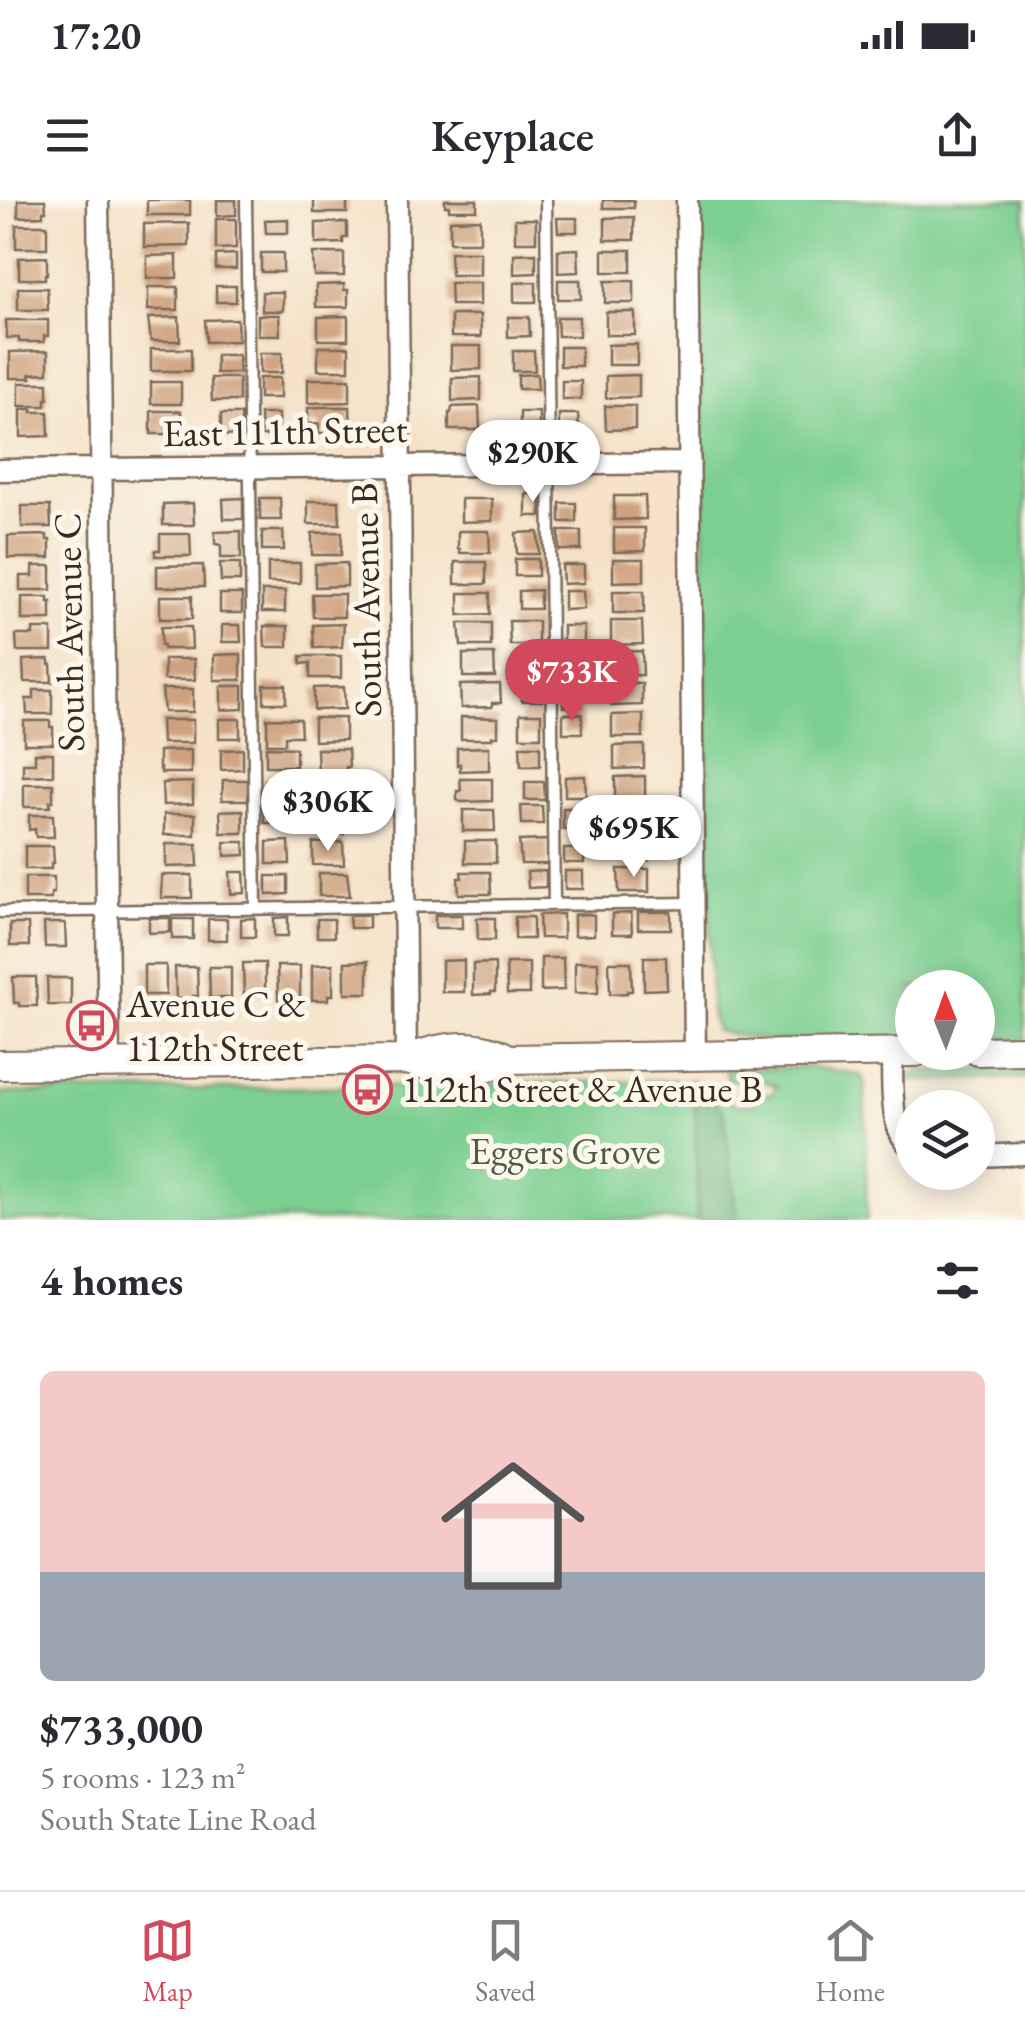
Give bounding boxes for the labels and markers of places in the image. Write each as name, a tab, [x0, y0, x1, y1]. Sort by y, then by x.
pin: $290K	[463, 420, 603, 505]
pin: $733K	[502, 639, 642, 724]
pin: $306K	[258, 769, 398, 854]
pin: $695K	[564, 795, 704, 880]
place label: Avenue C & 112th Street	[125, 979, 306, 1072]
bus stop icon: Avenue C & 112th Street	[65, 1000, 117, 1052]
bus stop icon: 112th Street & Avenue B	[341, 1063, 393, 1115]
place label: 112th Street & Avenue B	[402, 1064, 762, 1113]

